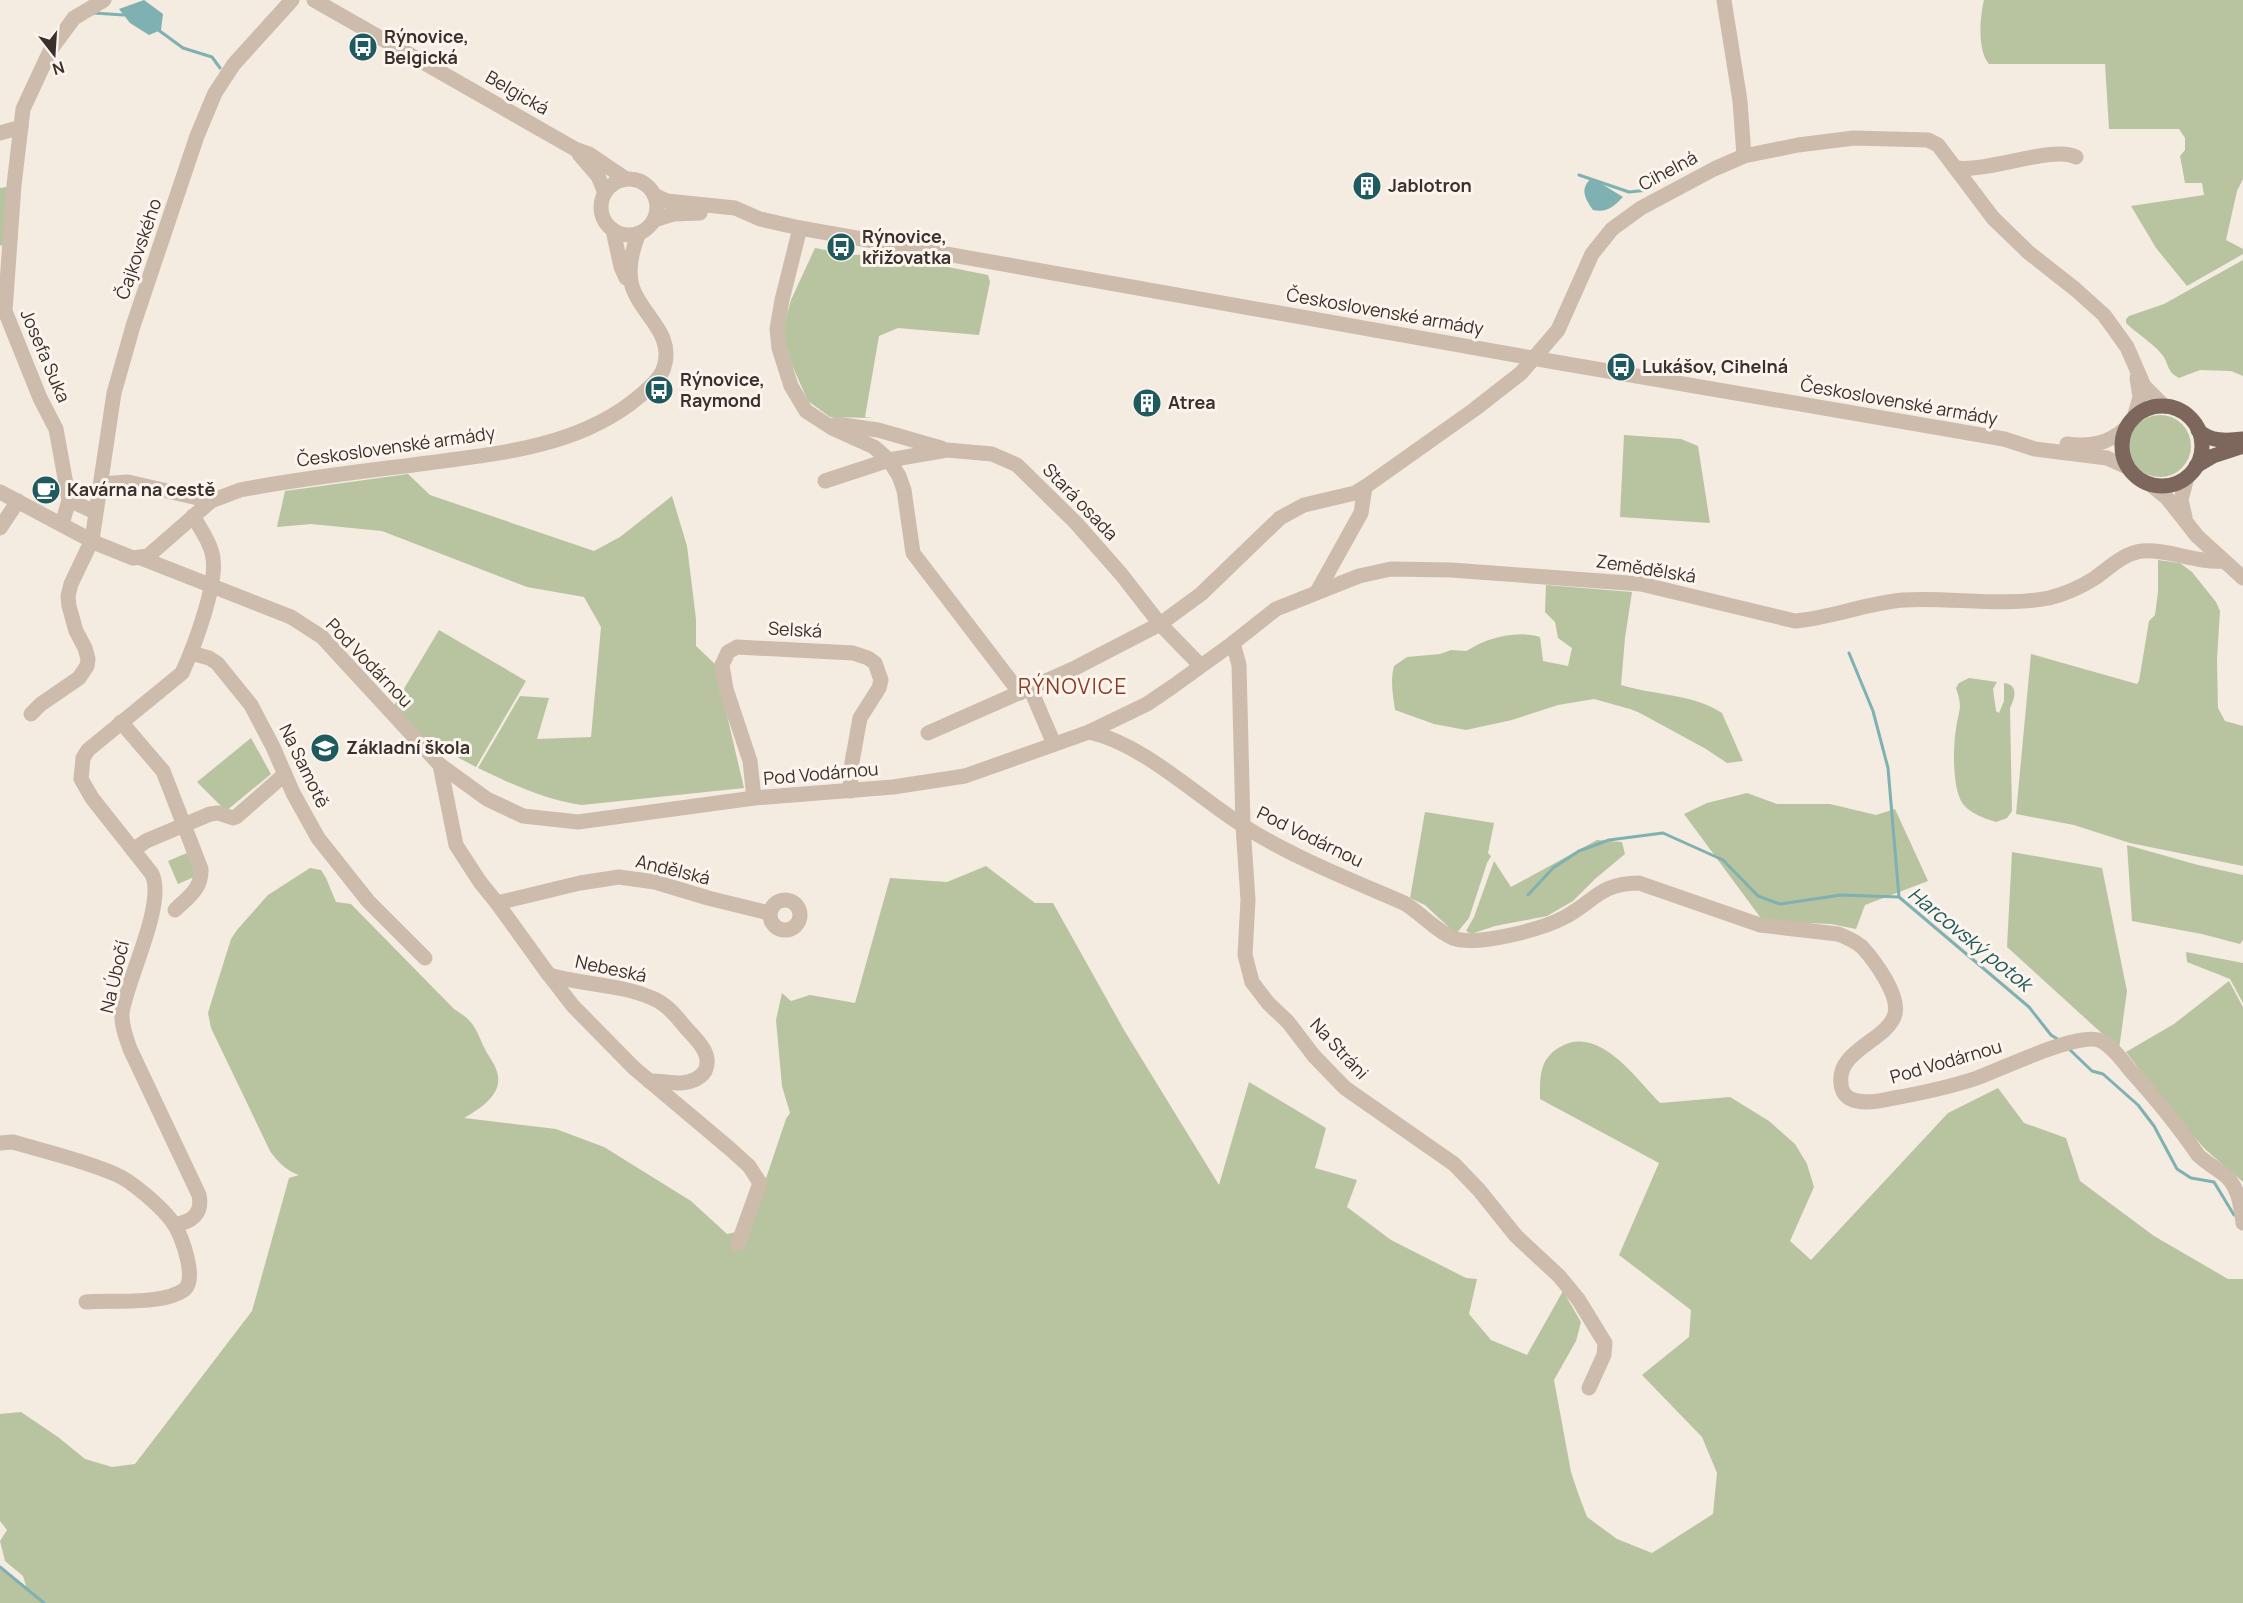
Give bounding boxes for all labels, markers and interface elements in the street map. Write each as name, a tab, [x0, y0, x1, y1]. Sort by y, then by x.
north arrow	[24, 24, 84, 84]
place label: Rýnovice, Belgická	[384, 24, 469, 69]
bus stop icon: Rýnovice, Belgická	[347, 31, 379, 63]
text: N	[50, 56, 67, 81]
street label: Belgická	[481, 64, 554, 120]
street label: Cihelná	[1634, 145, 1701, 196]
building icon: Jablotron	[1351, 170, 1383, 202]
place label: Jablotron	[1388, 173, 1472, 197]
street label: Čajkovského	[110, 195, 167, 302]
place label: Rýnovice, křižovatka	[862, 224, 951, 269]
bus stop icon: Rýnovice, křižovatka	[825, 231, 857, 263]
street label: Československé armády	[1285, 282, 1486, 340]
street label: Josefa Suka	[15, 305, 76, 406]
bus stop icon: Lukášov, Cihelná	[1605, 351, 1637, 383]
place label: Lukášov, Cihelná	[1642, 354, 1788, 378]
place label: Rýnovice, Raymond	[680, 367, 765, 412]
street label: Československé armády	[1799, 372, 2000, 430]
bus stop icon: Rýnovice, Raymond	[643, 374, 675, 406]
building icon: Atrea	[1131, 387, 1163, 419]
place label: Atrea	[1168, 390, 1216, 414]
street label: Československé armády	[295, 420, 497, 472]
street label: Stará osada	[1038, 457, 1124, 545]
cafe icon: Kavárna na cestě	[30, 474, 62, 506]
place label: Kavárna na cestě	[67, 477, 216, 501]
street label: Zemědělská	[1594, 548, 1698, 588]
street label: Pod Vodárnou	[321, 613, 418, 712]
street label: Selská	[767, 616, 823, 642]
district label: RÝNOVICE	[1018, 672, 1128, 700]
street label: Na Samotě	[274, 720, 336, 812]
school or university icon: Základní škola	[309, 732, 341, 764]
place label: Základní škola	[346, 735, 470, 759]
street label: Pod Vodárnou	[762, 756, 879, 790]
street label: Pod Vodárnou	[1253, 800, 1368, 872]
street label: Andělská	[634, 848, 713, 890]
water label: Harcovský potok	[1903, 880, 2040, 999]
street label: Na Úbočí	[94, 938, 134, 1015]
street label: Nebeská	[573, 949, 649, 987]
street label: Na Stráni	[1305, 1013, 1374, 1084]
street label: Pod Vodárnou	[1887, 1034, 2004, 1088]

